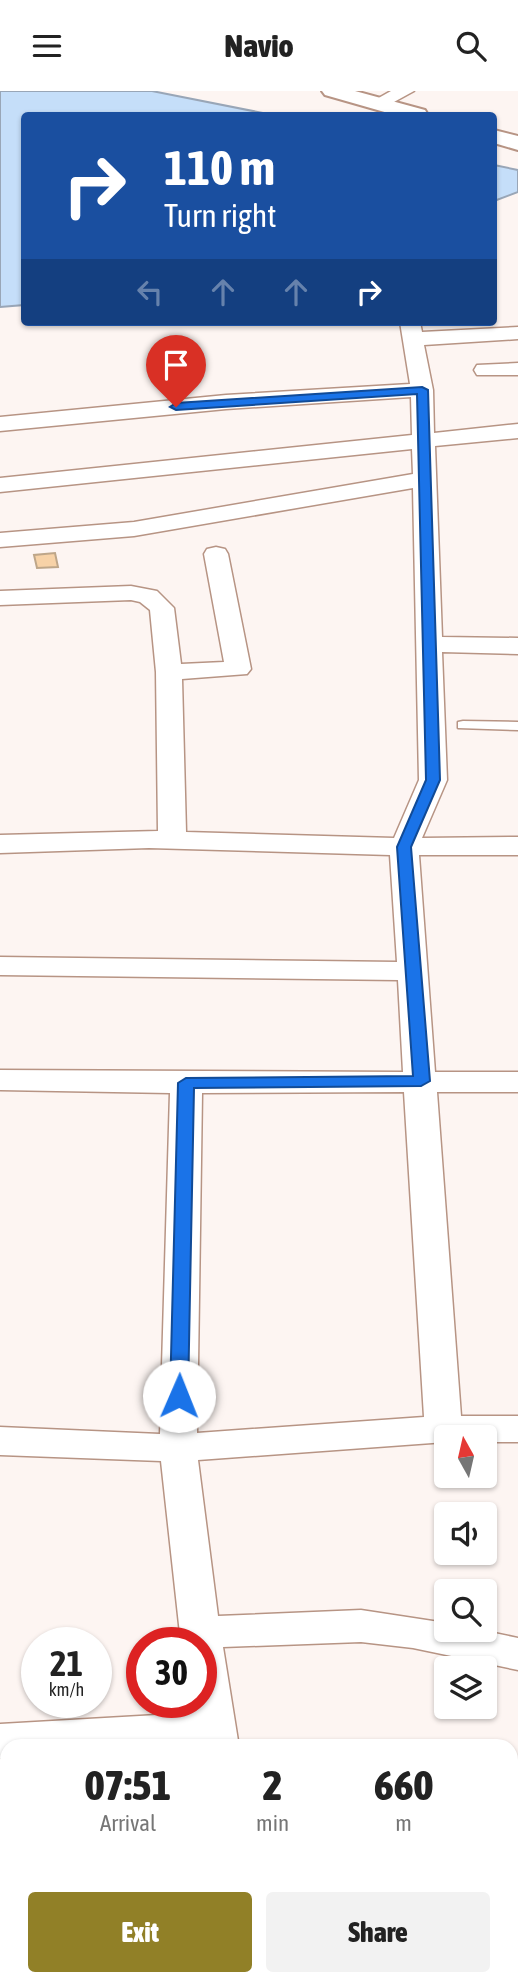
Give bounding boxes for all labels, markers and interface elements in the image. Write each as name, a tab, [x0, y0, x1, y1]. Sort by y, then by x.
icon: menu	[28, 27, 66, 65]
text: Navio	[224, 27, 294, 64]
icon: search	[452, 27, 490, 65]
text: 110 m	[164, 139, 275, 195]
icon: right	[49, 140, 140, 231]
text: Turn right	[164, 197, 277, 234]
icon: left	[131, 273, 169, 311]
icon: ahead	[204, 273, 242, 311]
icon: ahead	[277, 273, 315, 311]
icon: right	[350, 273, 388, 311]
pin	[146, 335, 206, 407]
icon: arrive	[157, 346, 195, 384]
position arrow	[142, 1359, 216, 1433]
north arrow	[434, 1425, 497, 1487]
map controls	[434, 1425, 497, 1719]
button: sound	[434, 1502, 497, 1565]
button: search	[434, 1579, 497, 1642]
speed limit sign: 30	[126, 1627, 217, 1718]
text: 21	[50, 1643, 83, 1683]
button: layers	[434, 1656, 497, 1719]
text: km/h	[49, 1679, 84, 1700]
text: 07:51	[85, 1761, 171, 1809]
text: 2	[263, 1761, 282, 1809]
text: 660	[374, 1761, 433, 1809]
text: Arrival	[100, 1810, 156, 1836]
text: min	[256, 1810, 289, 1836]
text: m	[395, 1810, 412, 1836]
button: Exit	[28, 1892, 252, 1972]
button: Share	[266, 1892, 490, 1972]

